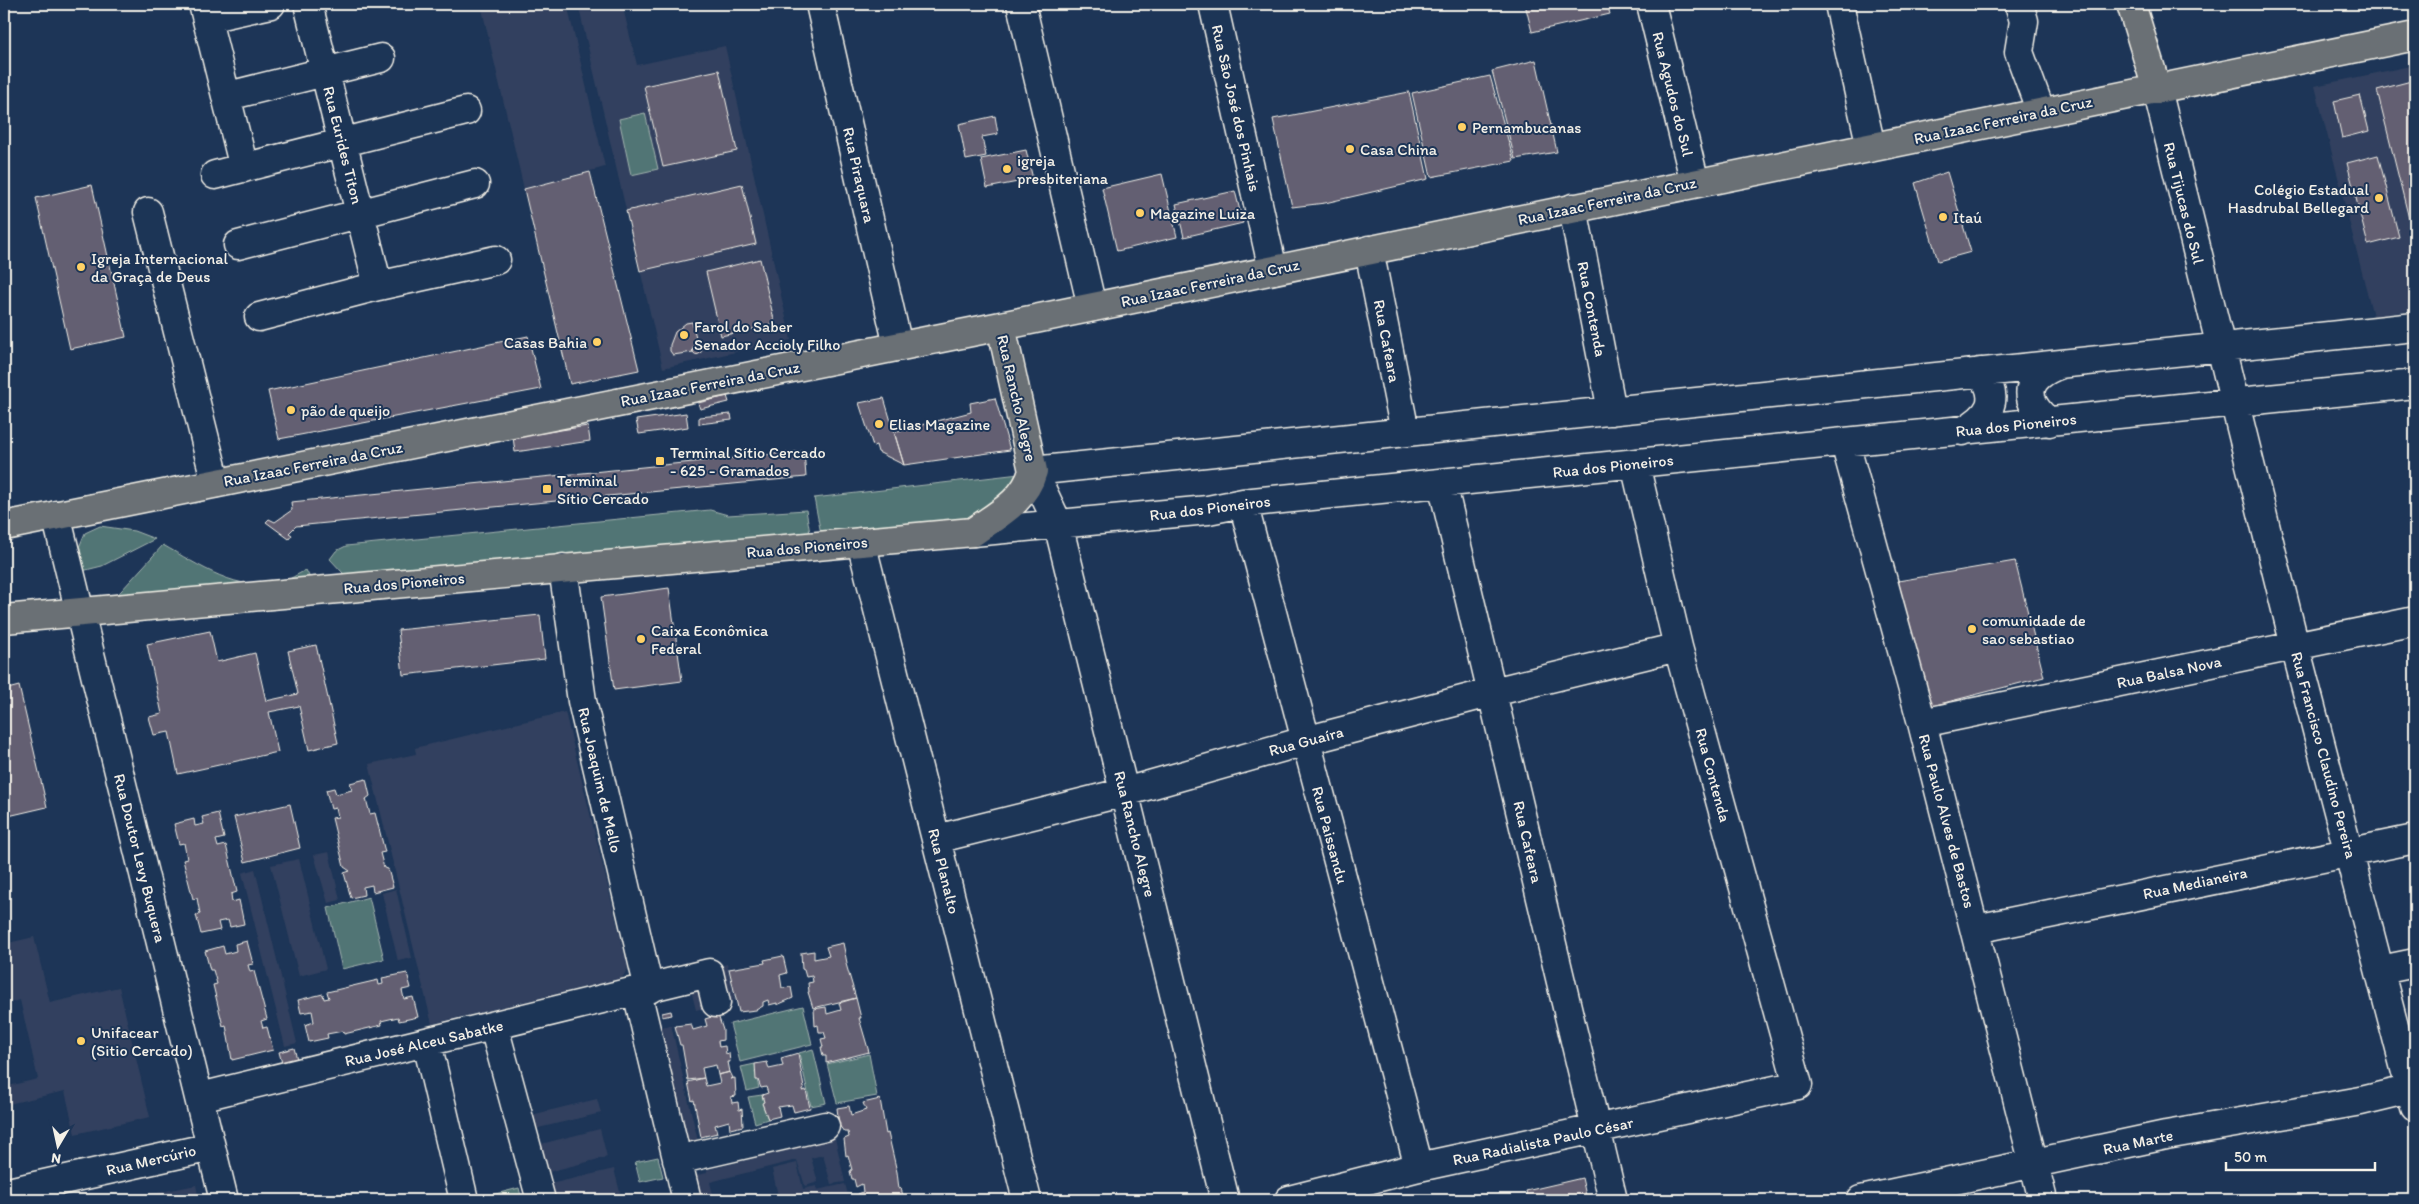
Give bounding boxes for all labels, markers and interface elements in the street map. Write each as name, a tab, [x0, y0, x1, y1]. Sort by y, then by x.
street label: Rua São José dos Pinhais	[1208, 23, 1264, 193]
street label: Rua Agudos do Sul	[1648, 30, 1698, 159]
street label: Rua Eurides Titon	[319, 84, 367, 206]
street label: Rua Izaac Ferreira da Cruz	[1912, 92, 2095, 148]
place label: Pernambucanas	[1472, 118, 1581, 137]
marker: Pernambucanas	[1456, 121, 1468, 133]
street label: Rua Piraquara	[839, 125, 879, 225]
place label: Casa China	[1360, 140, 1438, 159]
street label: Rua Tijucas do Sul	[2160, 140, 2208, 266]
marker: Casa China	[1344, 143, 1356, 155]
place label: igreja presbiteriana	[1017, 151, 1109, 188]
marker: igreja presbiteriana	[1001, 163, 1013, 175]
street label: Rua Izaac Ferreira da Cruz	[1516, 173, 1699, 229]
place label: Colégio Estadual Hasdrubal Bellegard	[2228, 180, 2369, 217]
marker: Colégio Estadual Hasdrubal Bellegard	[2373, 192, 2385, 204]
place label: Magazine Luiza	[1150, 204, 1256, 223]
marker: Magazine Luiza	[1134, 207, 1146, 219]
place label: Itaú	[1953, 208, 1982, 227]
marker: Itaú	[1937, 211, 1949, 223]
place label: Igreja Internacional da Graça de Deus	[91, 249, 229, 286]
street label: Rua Izaac Ferreira da Cruz	[1119, 255, 1302, 311]
street label: Rua Contenda	[1573, 260, 1611, 358]
marker: Igreja Internacional da Graça de Deus	[75, 261, 87, 273]
street label: Rua Cafeara	[1370, 298, 1404, 385]
place label: Farol do Saber Senador Accioly Filho	[694, 317, 841, 354]
marker: Farol do Saber Senador Accioly Filho	[678, 329, 690, 341]
place label: Casas Bahia	[504, 333, 587, 352]
street label: Rua Rancho Alegre	[993, 333, 1041, 463]
marker: Casas Bahia	[591, 336, 603, 348]
street label: Rua Izaac Ferreira da Cruz	[619, 357, 802, 411]
place label: pão de queijo	[301, 401, 390, 420]
marker: pão de queijo	[285, 404, 297, 416]
street label: Rua dos Pioneiros	[1955, 409, 2077, 441]
place label: Elias Magazine	[889, 415, 991, 434]
marker: Elias Magazine	[873, 418, 885, 430]
street label: Rua Izaac Ferreira da Cruz	[222, 437, 405, 491]
place label: Terminal Sítio Cercado - 625 - Gramados	[670, 443, 826, 480]
street label: Rua dos Pioneiros	[1552, 450, 1674, 482]
marker: Terminal Sítio Cercado - 625 - Gramados	[654, 455, 666, 467]
place label: Terminal Sítio Cercado	[557, 471, 649, 508]
marker: Terminal Sítio Cercado	[541, 483, 553, 495]
street label: Rua dos Pioneiros	[1149, 491, 1271, 525]
street label: Rua dos Pioneiros	[746, 532, 868, 562]
street label: Rua dos Pioneiros	[343, 568, 465, 598]
place label: comunidade de sao sebastiao	[1982, 611, 2086, 648]
place label: Caixa Econômica Federal	[651, 621, 769, 658]
marker: comunidade de sao sebastiao	[1966, 623, 1978, 635]
marker: Caixa Econômica Federal	[635, 633, 647, 645]
street label: Rua Francisco Claudino Pereira	[2287, 650, 2361, 861]
street label: Rua Balsa Nova	[2115, 651, 2224, 692]
street label: Rua Joaquim de Mello	[574, 705, 626, 855]
street label: Rua Guaíra	[1267, 722, 1346, 760]
street label: Rua Contenda	[1691, 726, 1735, 824]
street label: Rua Paulo Alves de Bastos	[1915, 732, 1979, 910]
street label: Rua Rancho Alegre	[1110, 769, 1160, 899]
street label: Rua Doutor Levy Buquera	[110, 772, 170, 945]
street label: Rua Paissandu	[1308, 784, 1352, 886]
street label: Rua Cafeara	[1509, 799, 1547, 886]
street label: Rua Planalto	[924, 826, 964, 916]
street label: Rua Medianeira	[2141, 863, 2249, 903]
street label: Rua José Alceu Sabatke	[343, 1016, 505, 1070]
place label: Unifacear (Sitio Cercado)	[91, 1023, 193, 1060]
marker: Unifacear (Sitio Cercado)	[75, 1035, 87, 1047]
street label: Rua Radialista Paulo César	[1451, 1112, 1636, 1169]
north arrow	[32, 1122, 82, 1172]
street label: Rua Marte	[2101, 1125, 2175, 1159]
scale bar	[2226, 1139, 2375, 1171]
street label: Rua Mercúrio	[104, 1140, 198, 1180]
text: 50 m	[2234, 1148, 2267, 1166]
text: N	[50, 1149, 62, 1167]

